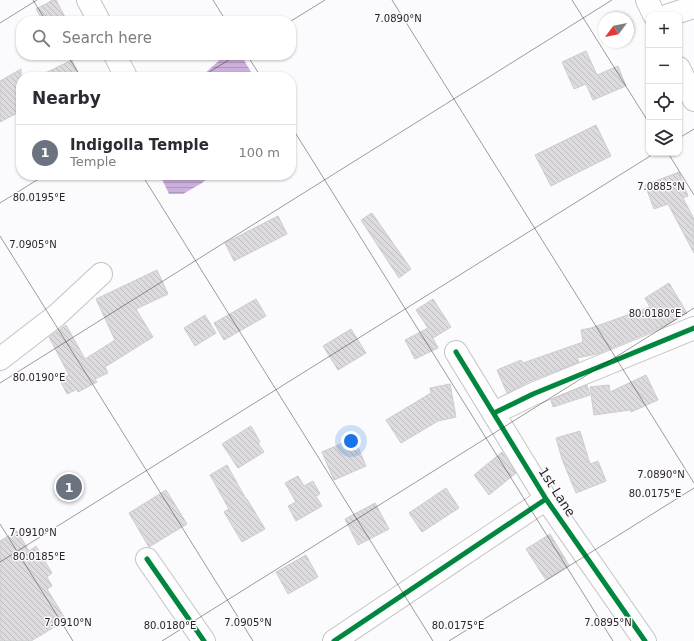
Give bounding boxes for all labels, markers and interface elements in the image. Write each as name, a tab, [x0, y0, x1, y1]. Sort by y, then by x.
north arrow	[598, 12, 634, 48]
map controls	[646, 12, 682, 156]
button: +	[646, 12, 682, 48]
text: 7.0890°N	[374, 13, 422, 24]
search box	[16, 16, 296, 60]
icon: search	[30, 27, 52, 49]
text: Search here	[62, 29, 152, 47]
button: −	[646, 48, 682, 84]
button: locate	[646, 84, 682, 120]
text: Nearby	[32, 88, 101, 108]
button: layers	[646, 120, 682, 156]
text: Indigolla Temple	[70, 136, 209, 154]
text: 1	[40, 145, 50, 160]
text: 100 m	[238, 145, 280, 160]
text: Temple	[70, 154, 116, 169]
text: 7.0885°N	[637, 181, 685, 192]
text: 80.0195°E	[13, 192, 65, 203]
text: 7.0905°N	[9, 239, 57, 250]
text: 80.0180°E	[629, 308, 681, 319]
text: 80.0190°E	[13, 372, 65, 383]
your location	[341, 431, 361, 451]
street label: 1st Lane	[536, 465, 578, 519]
text: 7.0890°N	[637, 469, 685, 480]
pin: 1	[56, 472, 82, 502]
text: 80.0175°E	[629, 488, 681, 499]
text: 7.0910°N	[9, 527, 57, 538]
text: 80.0185°E	[13, 551, 65, 562]
text: 7.0910°N	[44, 617, 92, 628]
text: 7.0905°N	[224, 617, 272, 628]
text: 7.0895°N	[584, 617, 632, 628]
text: 80.0180°E	[144, 620, 196, 631]
text: 80.0175°E	[432, 620, 484, 631]

